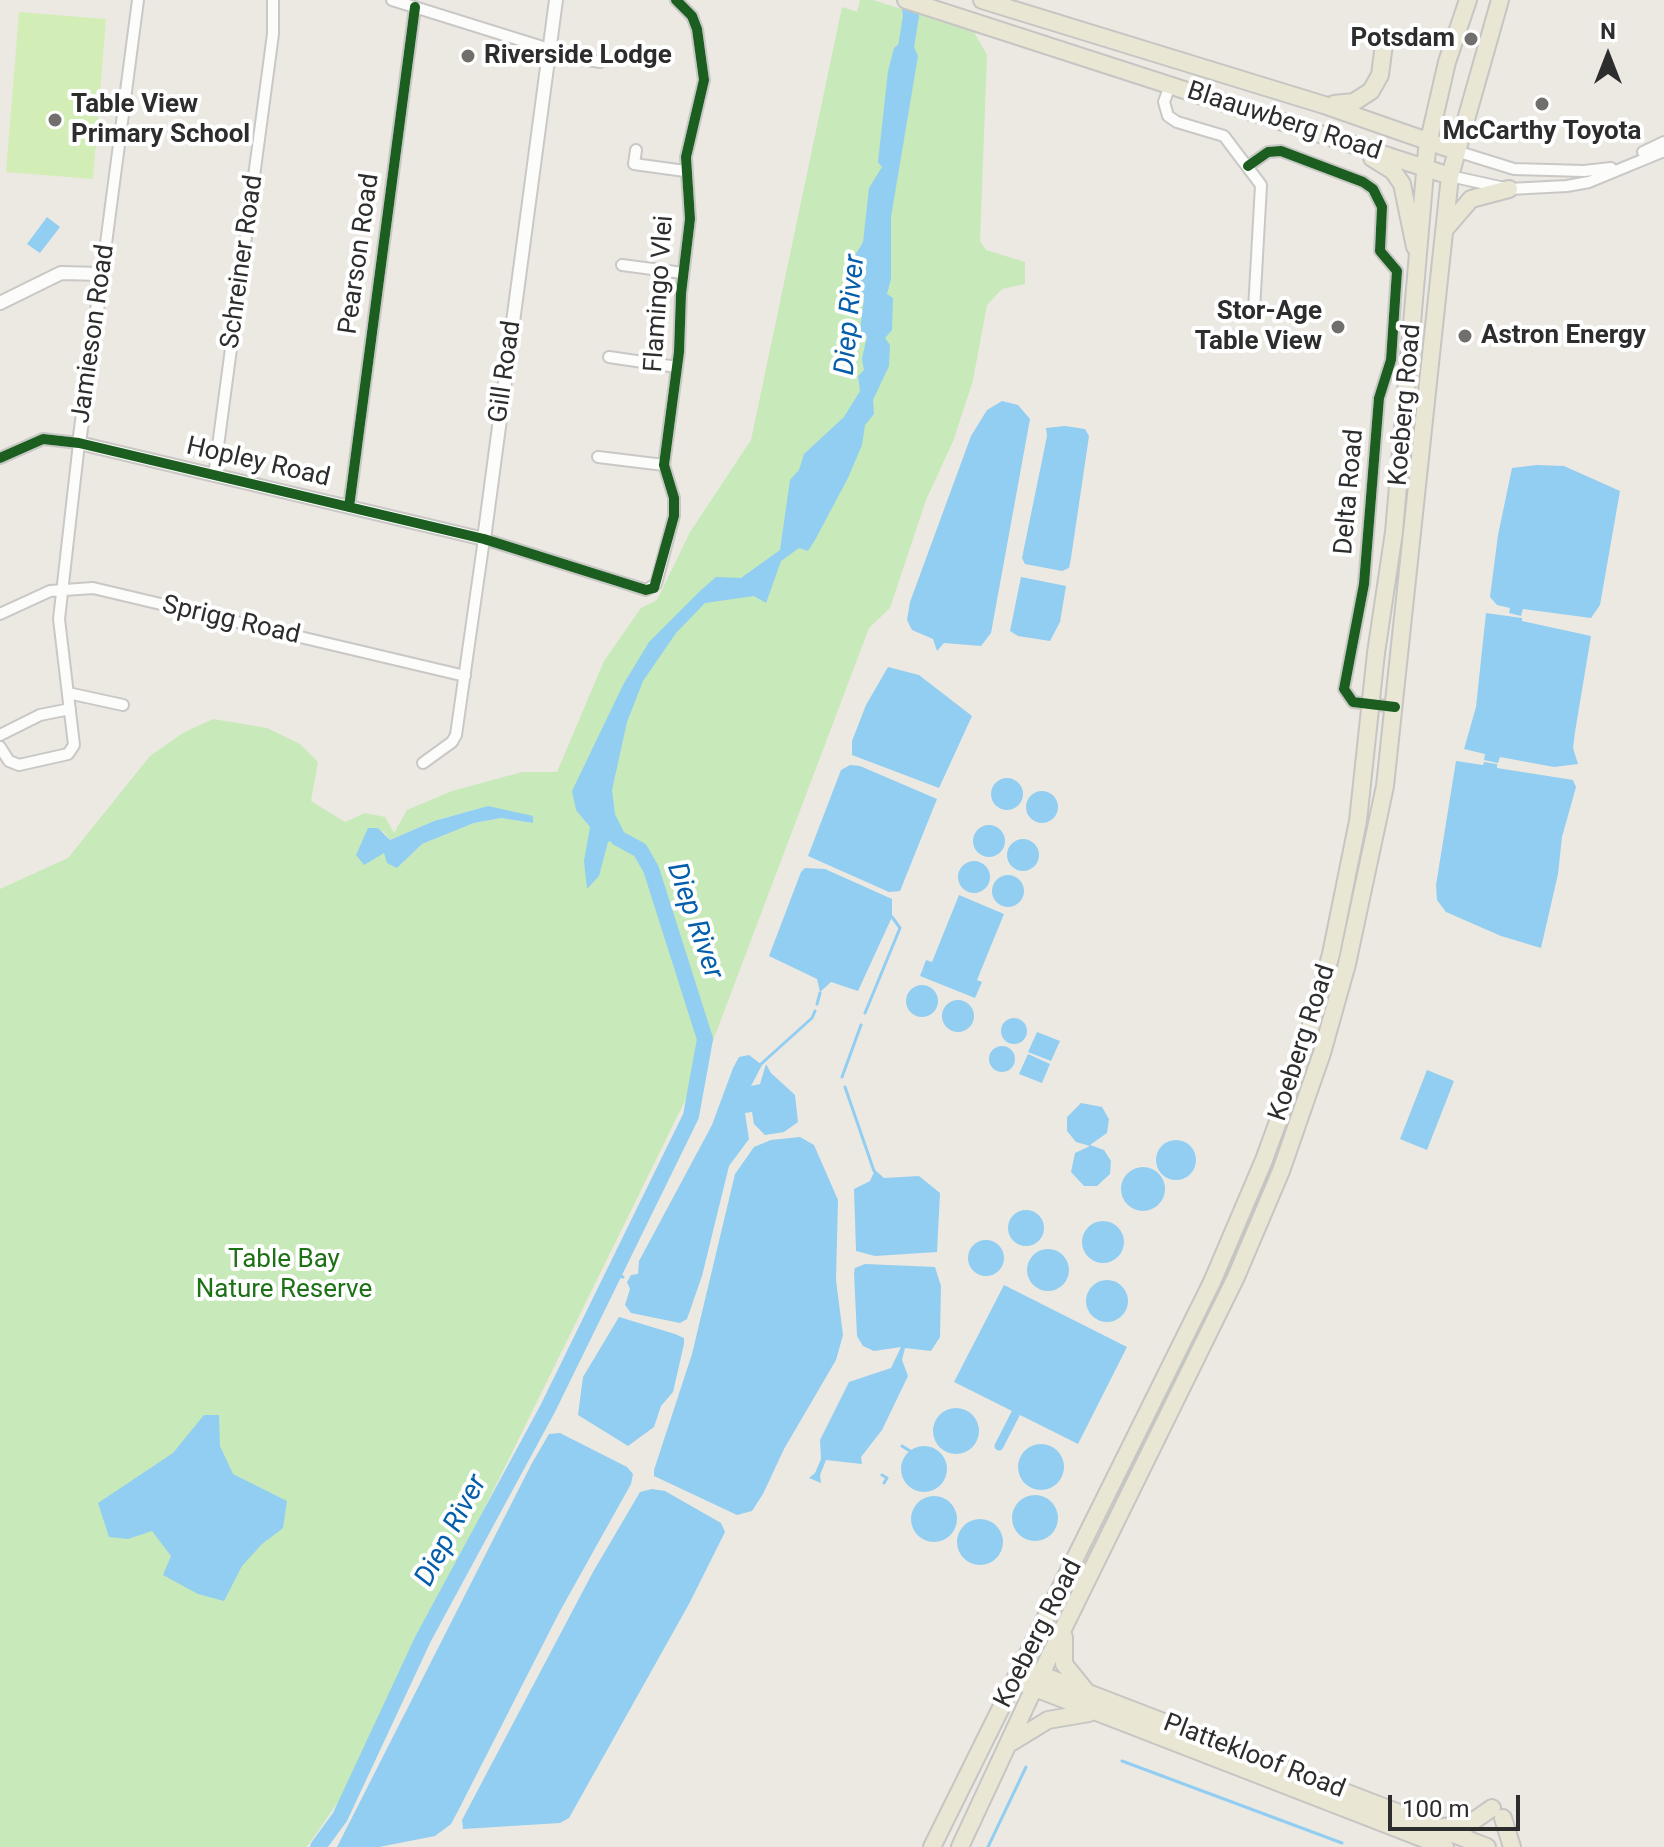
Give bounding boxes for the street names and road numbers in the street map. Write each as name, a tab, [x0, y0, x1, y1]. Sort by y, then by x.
street label: Blaauwberg Road	[1183, 76, 1385, 168]
street label: Pearson Road	[333, 172, 387, 336]
street label: Schreiner Road	[215, 173, 271, 351]
street label: Flamingo Vlei	[639, 215, 681, 373]
street label: Jamieson Road	[66, 243, 122, 425]
street label: Gill Road	[483, 319, 529, 425]
street label: Koeberg Road	[1383, 323, 1429, 487]
street label: Delta Road	[1329, 428, 1371, 556]
street label: Hopley Road	[183, 431, 333, 495]
street label: Sprigg Road	[159, 590, 303, 652]
street label: Koeberg Road	[1263, 961, 1343, 1125]
street label: Koeberg Road	[988, 1555, 1090, 1713]
street label: Plattekloof Road	[1159, 1708, 1349, 1806]

